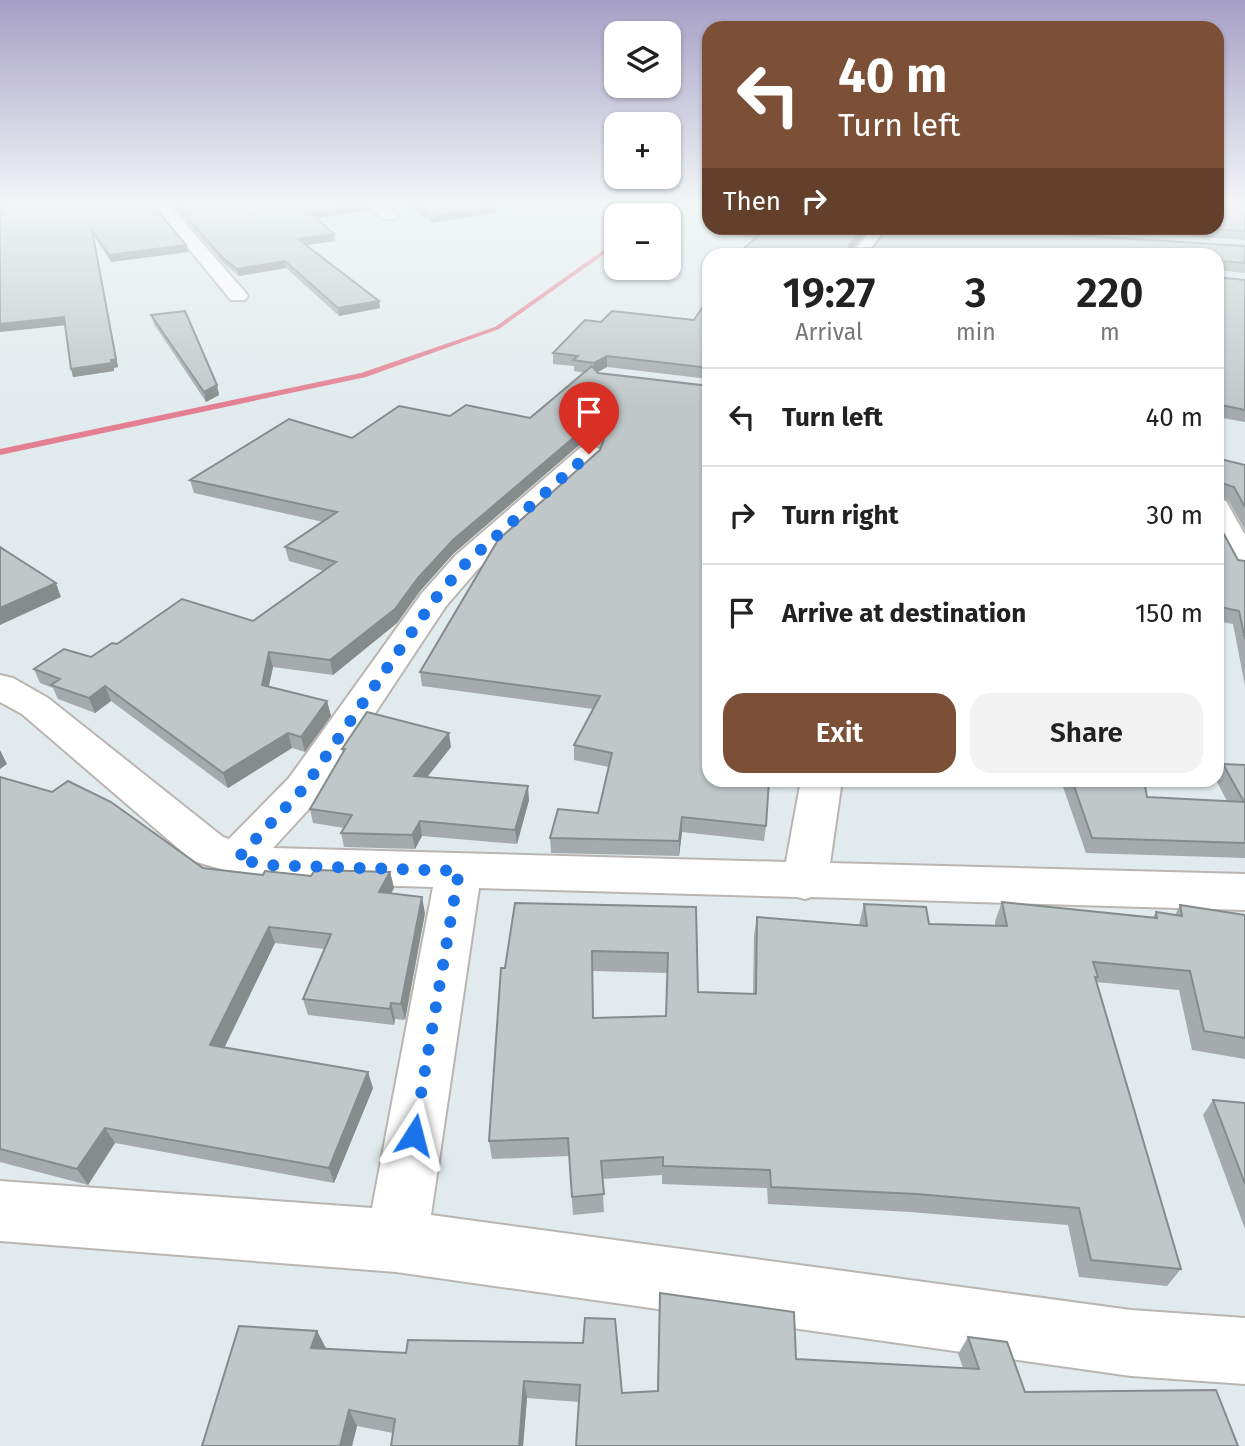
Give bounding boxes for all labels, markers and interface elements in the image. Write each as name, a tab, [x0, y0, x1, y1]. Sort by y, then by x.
map controls	[604, 21, 681, 280]
button: layers	[604, 21, 681, 98]
text: 40 m	[838, 46, 947, 105]
icon: left	[723, 49, 814, 140]
text: Turn left	[838, 106, 960, 144]
button: +	[604, 112, 681, 189]
icon: right	[795, 182, 833, 220]
text: Then	[723, 186, 781, 217]
button: −	[604, 203, 681, 280]
text: 19:27	[783, 268, 875, 318]
text: 3	[965, 268, 987, 318]
text: 220	[1076, 268, 1143, 318]
text: Arrival	[795, 318, 863, 346]
text: min	[956, 318, 996, 346]
text: m	[1100, 318, 1120, 346]
pin	[559, 382, 619, 454]
icon: arrive	[570, 393, 608, 431]
icon: left	[723, 398, 761, 436]
text: Turn left	[782, 402, 883, 433]
text: 40 m	[1145, 402, 1203, 433]
icon: right	[723, 496, 761, 534]
text: Turn right	[782, 500, 899, 531]
text: 30 m	[1146, 500, 1203, 531]
icon: arrive	[723, 594, 761, 632]
text: Arrive at destination	[782, 598, 1026, 629]
text: 150 m	[1135, 598, 1203, 629]
button: Exit	[723, 693, 956, 773]
button: Share	[970, 693, 1203, 773]
position arrow	[377, 1098, 451, 1172]

